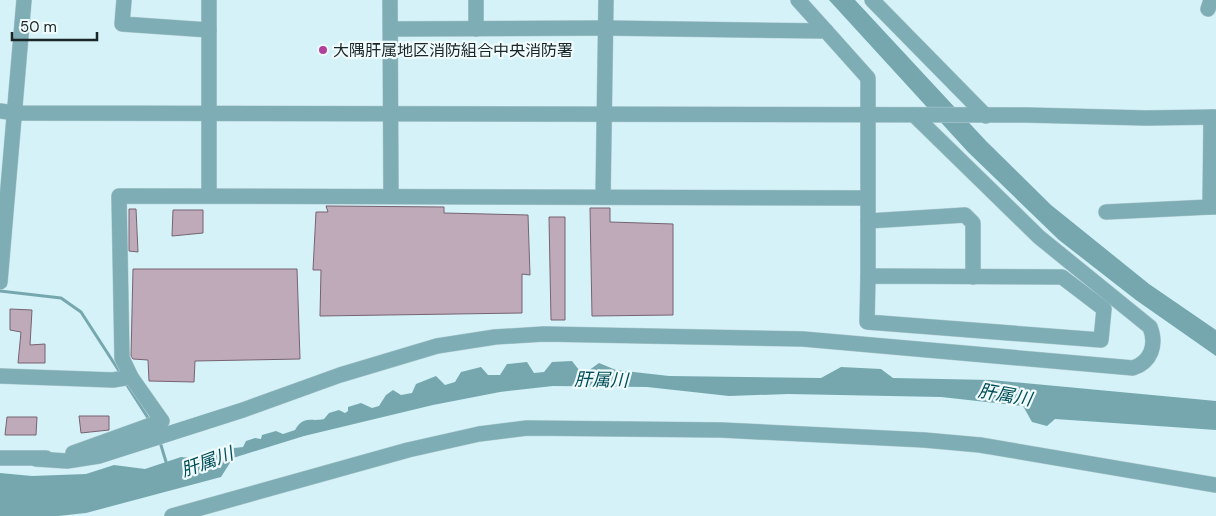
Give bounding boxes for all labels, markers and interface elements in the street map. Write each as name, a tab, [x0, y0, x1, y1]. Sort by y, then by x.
scale bar	[12, 10, 98, 42]
text: 50 m	[20, 17, 57, 37]
place label: 大隅肝属地区消防組合中央消防署	[333, 40, 573, 61]
marker: 大隅肝属地区消防組合中央消防署	[317, 44, 329, 56]
water label: 肝属川	[574, 368, 630, 393]
water label: 肝属川	[976, 378, 1036, 412]
water label: 肝属川	[178, 441, 238, 483]

